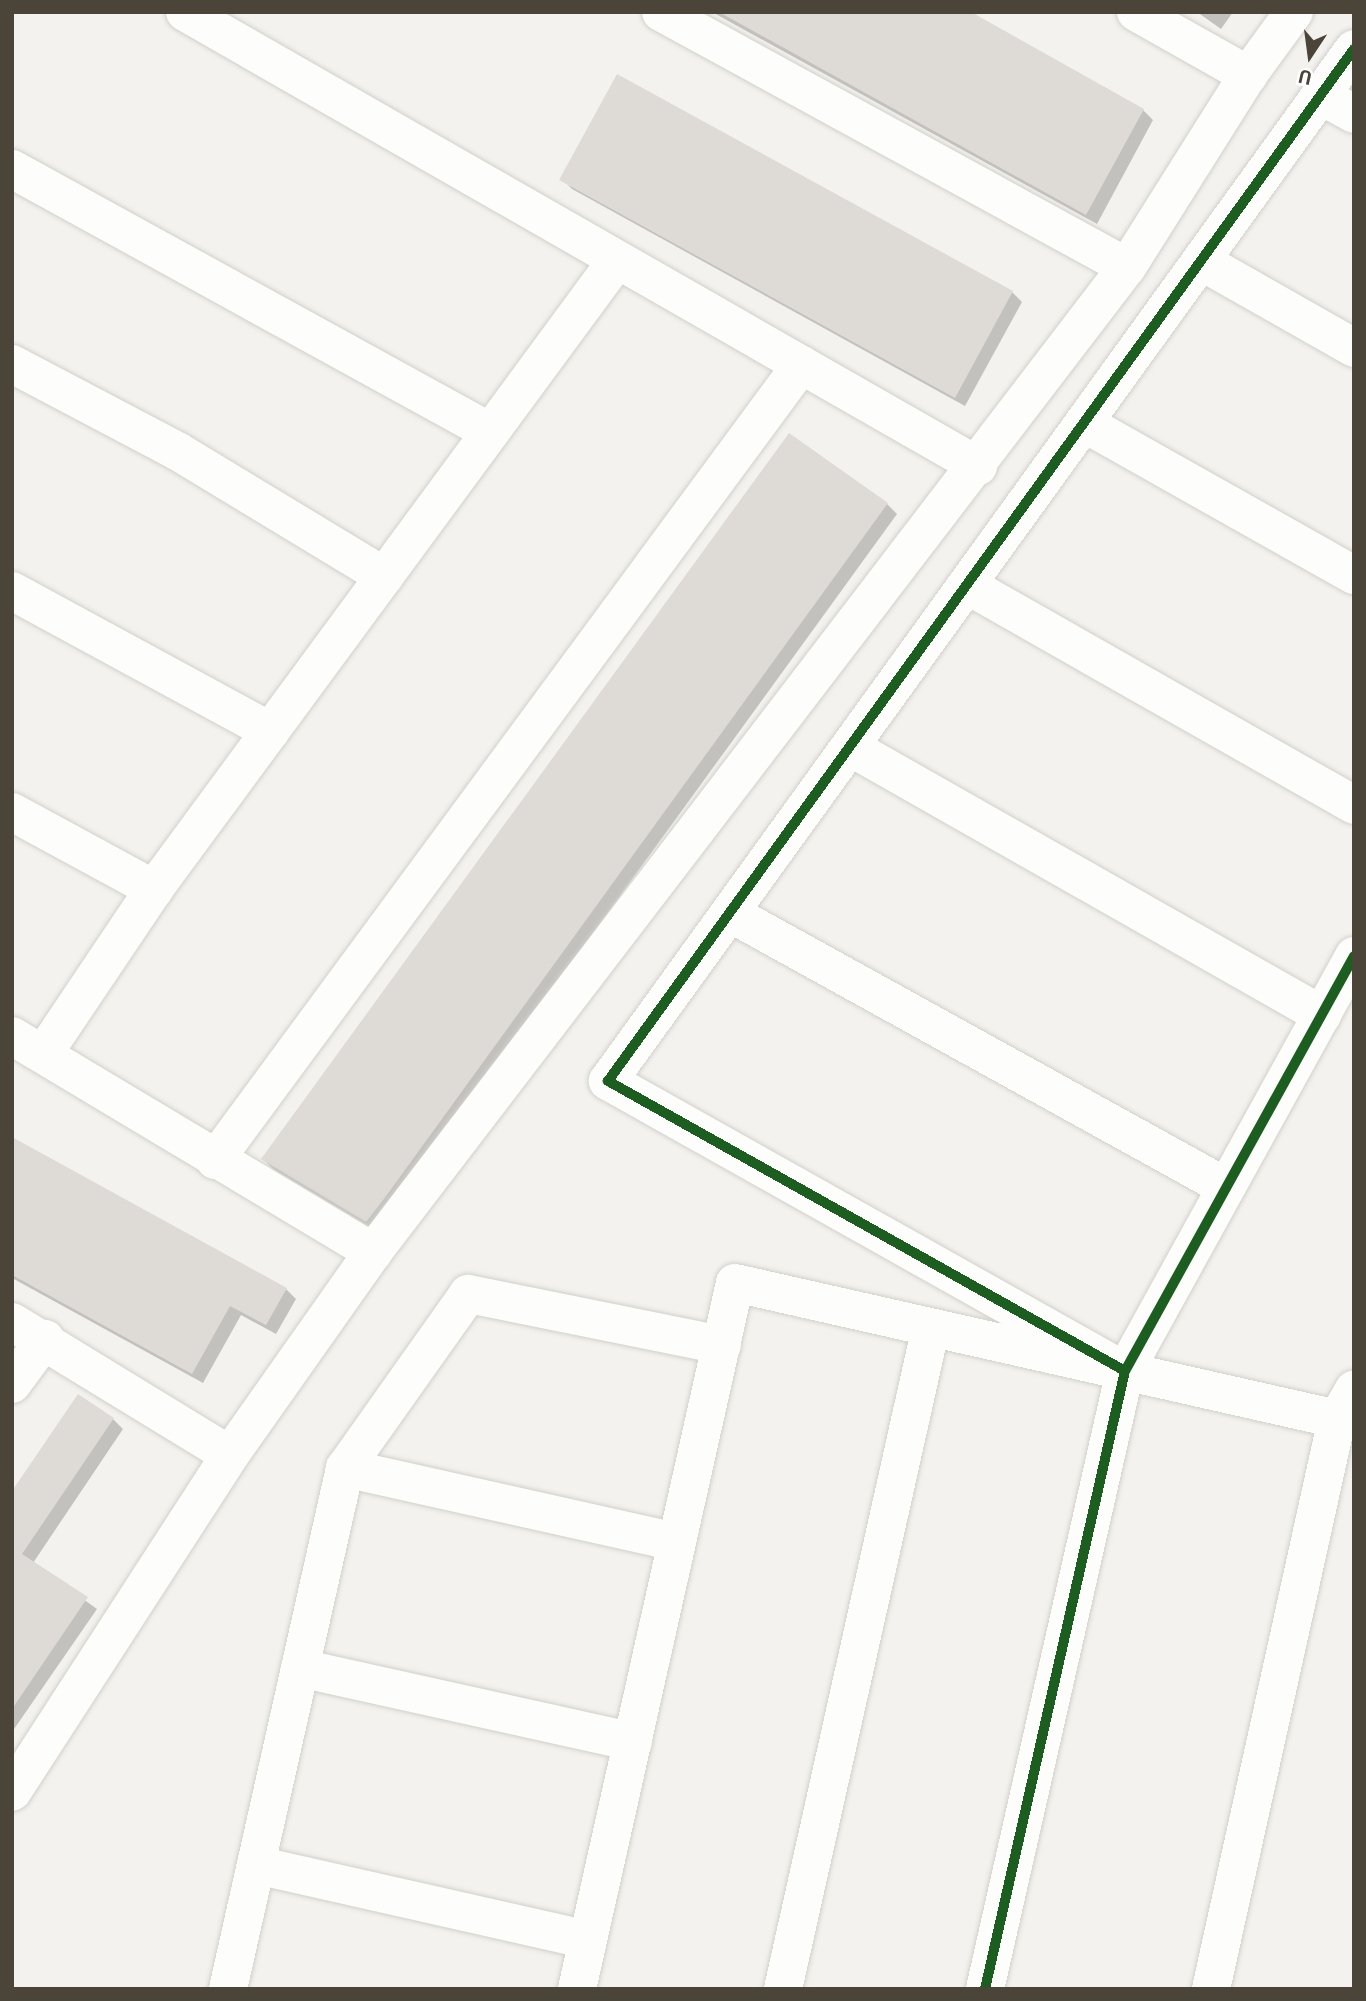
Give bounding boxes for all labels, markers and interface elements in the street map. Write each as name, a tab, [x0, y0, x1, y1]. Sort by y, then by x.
north arrow	[1275, 21, 1345, 91]
text: U	[1296, 64, 1314, 90]

